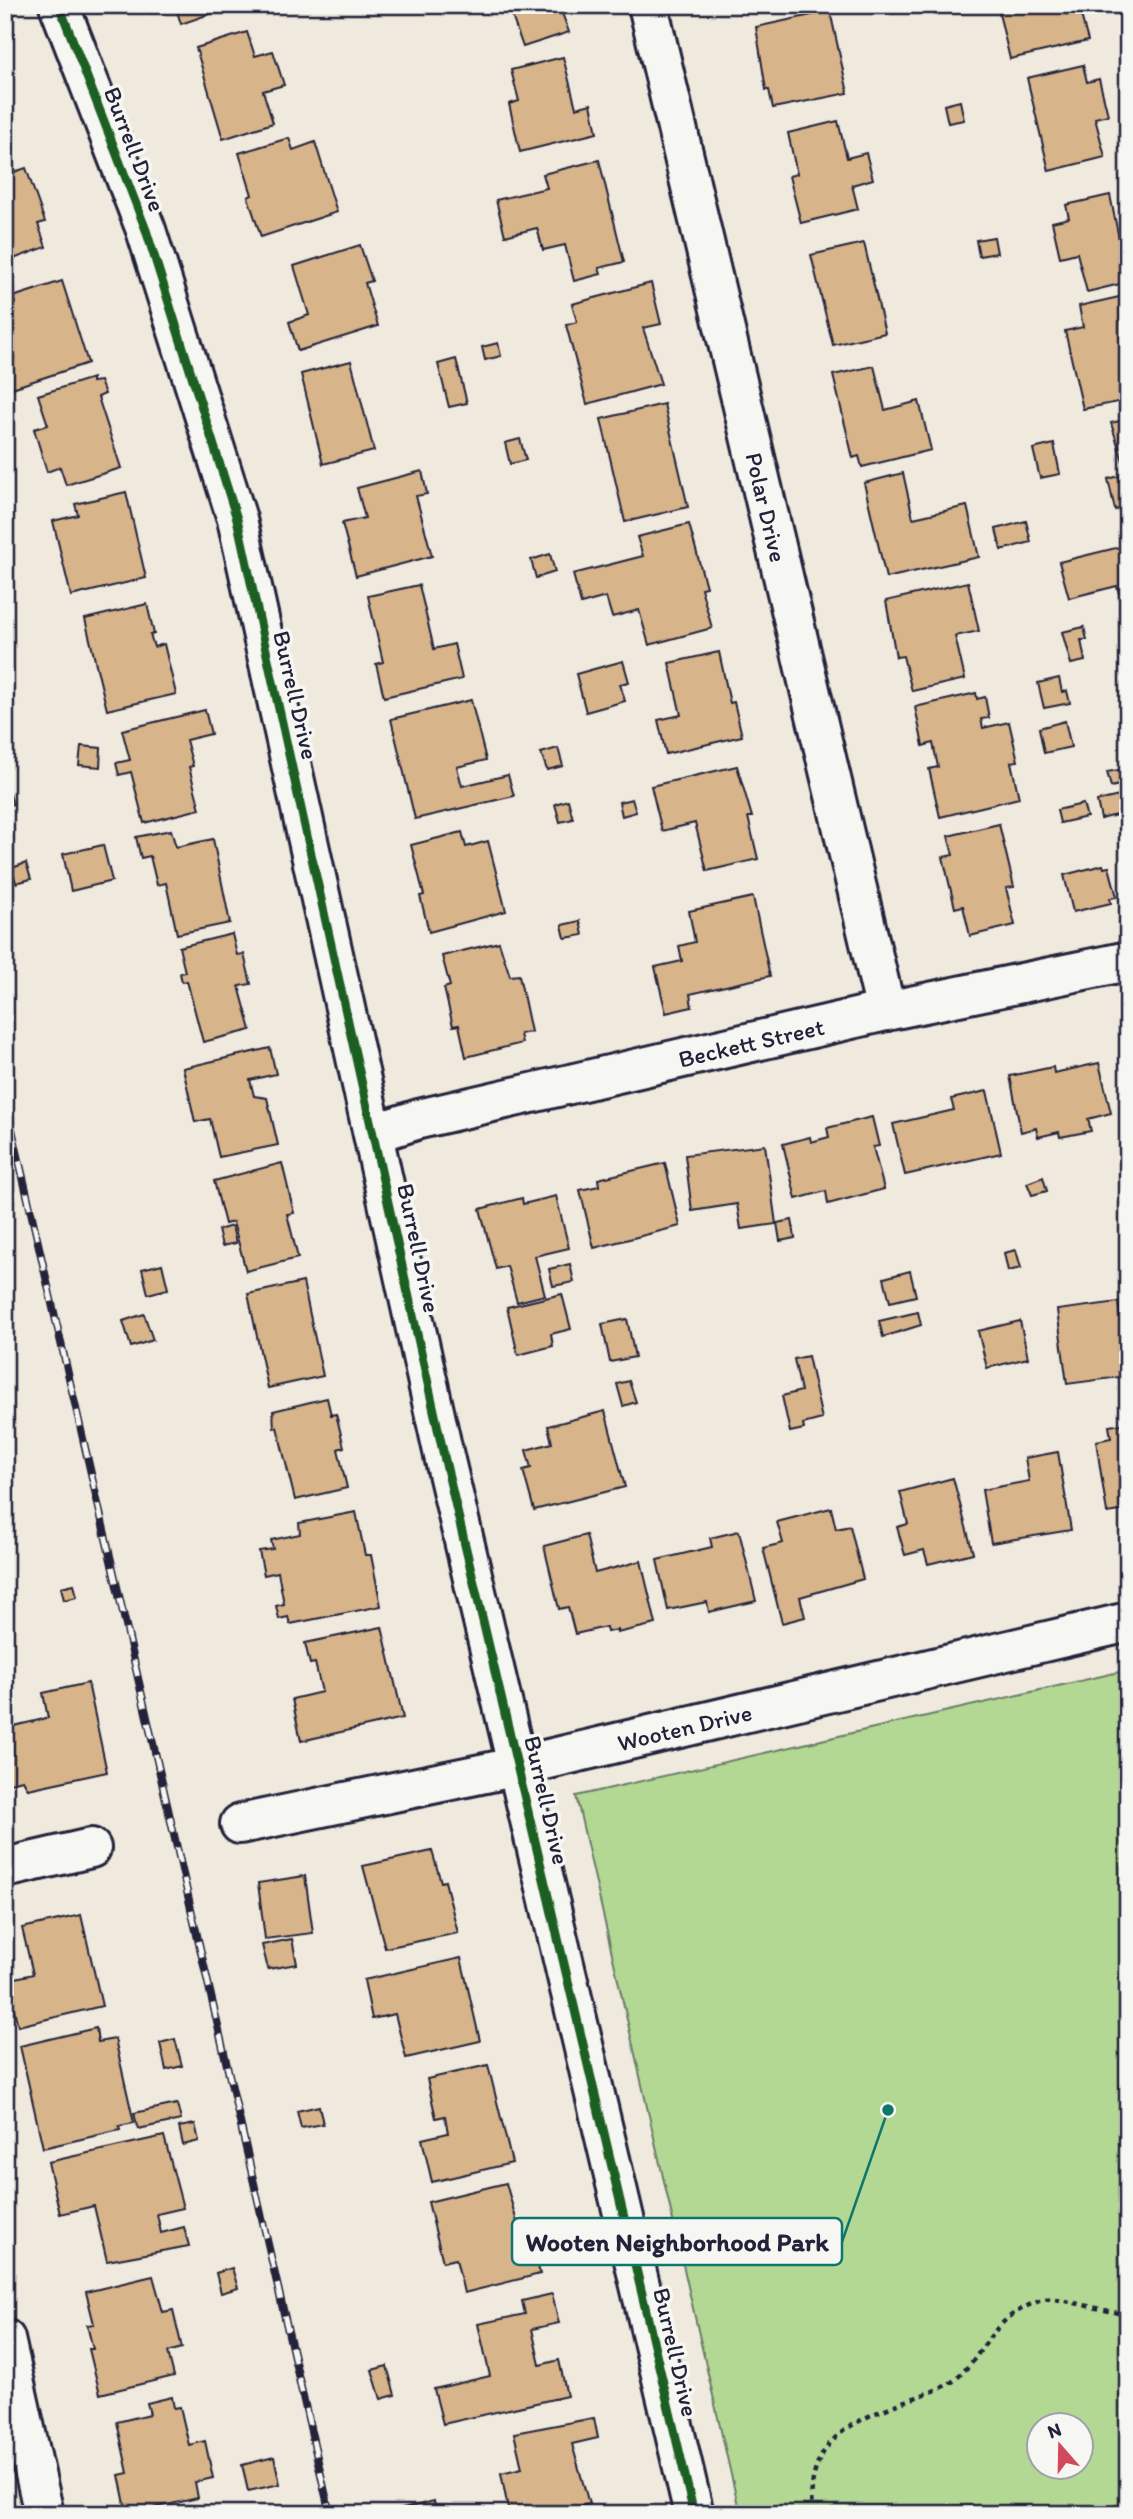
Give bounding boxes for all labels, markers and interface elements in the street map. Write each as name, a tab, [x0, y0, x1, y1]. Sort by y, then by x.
street label: Burrell Drive	[98, 83, 172, 215]
street label: Polar Drive	[740, 449, 794, 565]
street label: Burrell Drive	[267, 628, 325, 762]
street label: Beckett Street	[675, 1011, 827, 1073]
street label: Burrell Drive	[391, 1181, 447, 1315]
street label: Wooten Drive	[614, 1697, 755, 1757]
street label: Burrell Drive	[518, 1733, 576, 1867]
callout: Wooten Neighborhood Park	[512, 2218, 842, 2265]
text: Wooten Neighborhood Park	[525, 2226, 829, 2258]
street label: Burrell Drive	[647, 2285, 705, 2419]
north arrow	[1024, 2410, 1094, 2480]
text: N	[1044, 2417, 1064, 2443]

